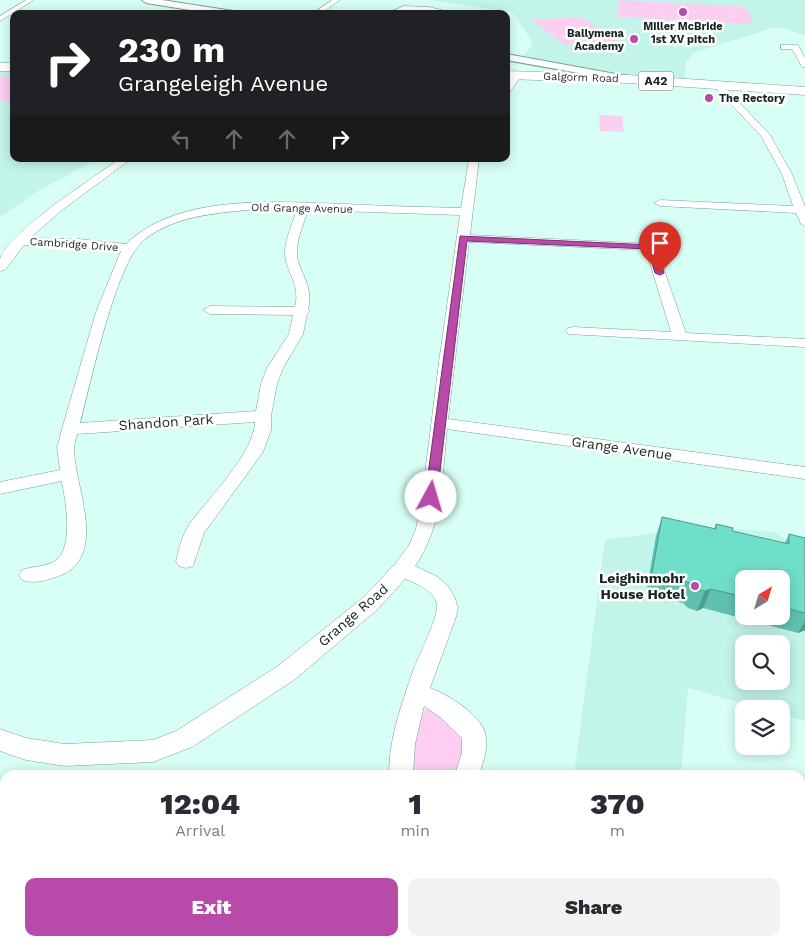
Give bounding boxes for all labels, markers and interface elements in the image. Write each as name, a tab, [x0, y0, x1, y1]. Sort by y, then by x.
marker: Miller McBride 1st XV pitch	[677, 6, 689, 18]
place label: Miller McBride 1st XV pitch	[643, 20, 723, 46]
place label: Ballymena Academy	[567, 27, 625, 53]
text: 230 m	[118, 29, 225, 71]
icon: right	[35, 30, 100, 95]
marker: Ballymena Academy	[628, 33, 640, 45]
street label: Galgorm Road	[543, 70, 619, 85]
text: Grangeleigh Avenue	[118, 71, 328, 96]
road number: A42	[638, 72, 674, 90]
marker: The Rectory	[703, 92, 715, 104]
place label: The Rectory	[719, 92, 786, 105]
icon: left	[167, 125, 195, 153]
icon: ahead	[220, 125, 248, 153]
icon: ahead	[273, 125, 301, 153]
icon: right	[326, 125, 354, 153]
street label: Old Grange Avenue	[251, 201, 353, 216]
pin	[639, 222, 681, 273]
icon: arrive	[646, 229, 674, 257]
street label: Cambridge Drive	[29, 235, 119, 254]
street label: Shandon Park	[118, 411, 214, 433]
street label: Grange Avenue	[571, 433, 673, 463]
position arrow	[404, 470, 456, 522]
place label: Leighinmohr House Hotel	[599, 570, 685, 602]
north arrow	[735, 570, 790, 625]
map controls	[735, 570, 790, 755]
marker: Leighinmohr House Hotel	[689, 580, 701, 592]
street label: Grange Road	[315, 581, 391, 649]
button: search	[735, 635, 790, 690]
button: layers	[735, 700, 790, 755]
text: 12:04	[160, 786, 240, 821]
text: 1	[408, 786, 422, 821]
text: 370	[590, 786, 645, 821]
text: Arrival	[175, 821, 225, 840]
text: min	[400, 821, 430, 840]
text: m	[610, 821, 625, 840]
button: Exit	[25, 878, 398, 936]
button: Share	[408, 878, 780, 936]

